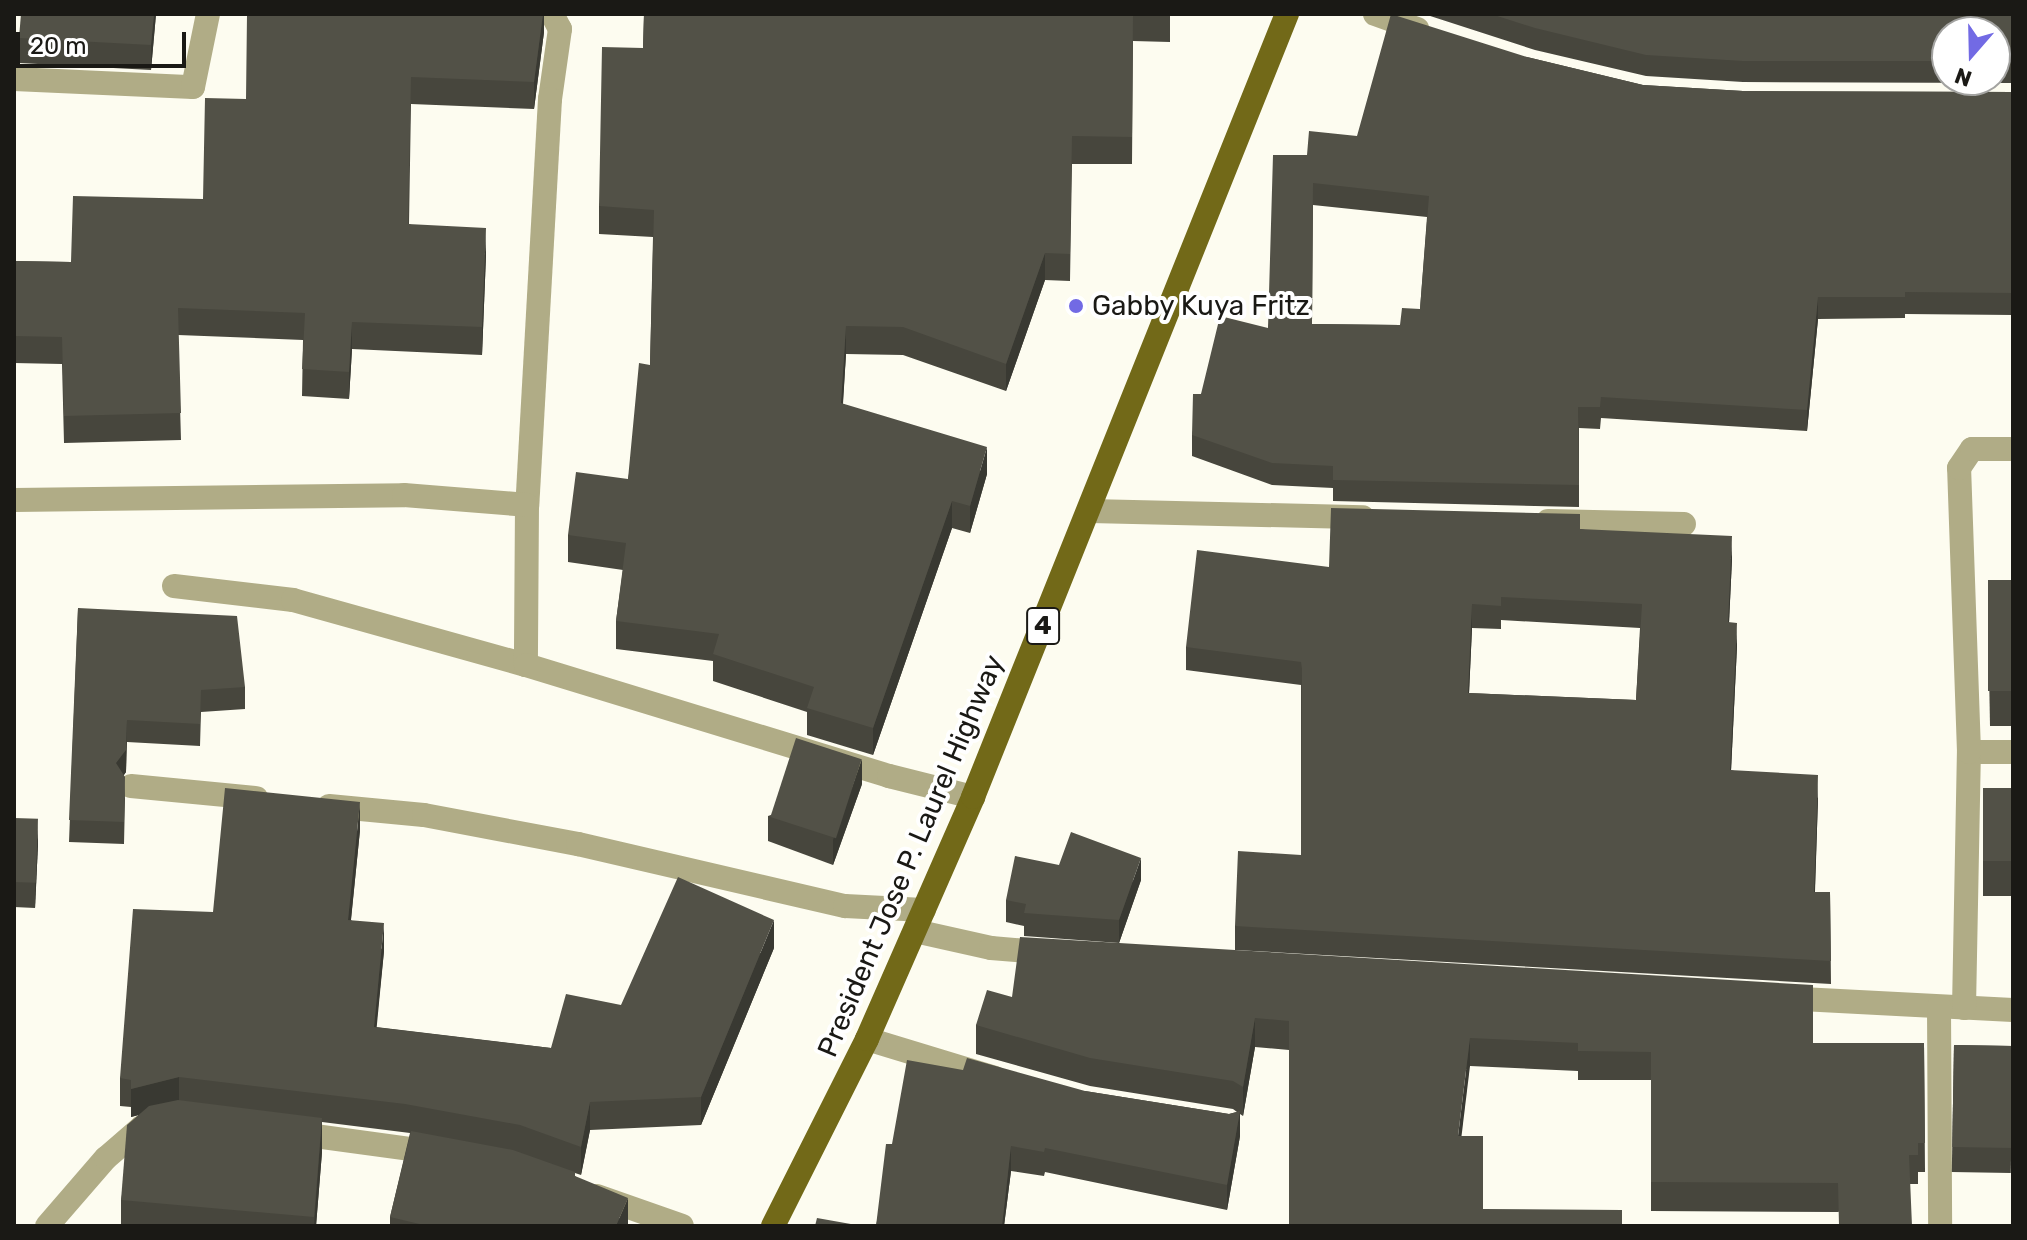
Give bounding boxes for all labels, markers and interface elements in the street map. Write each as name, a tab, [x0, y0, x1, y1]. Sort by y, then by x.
scale bar	[20, 16, 190, 66]
north arrow	[1931, 16, 2011, 96]
text: 20 m	[30, 32, 87, 60]
text: N	[1951, 62, 1975, 93]
place label: Gabby Kuya Fritz	[1092, 289, 1310, 323]
marker: Gabby Kuya Fritz	[1067, 297, 1085, 315]
road number: 4	[1025, 604, 1061, 648]
street label: President Jose P. Laurel Highway	[811, 650, 1011, 1062]

